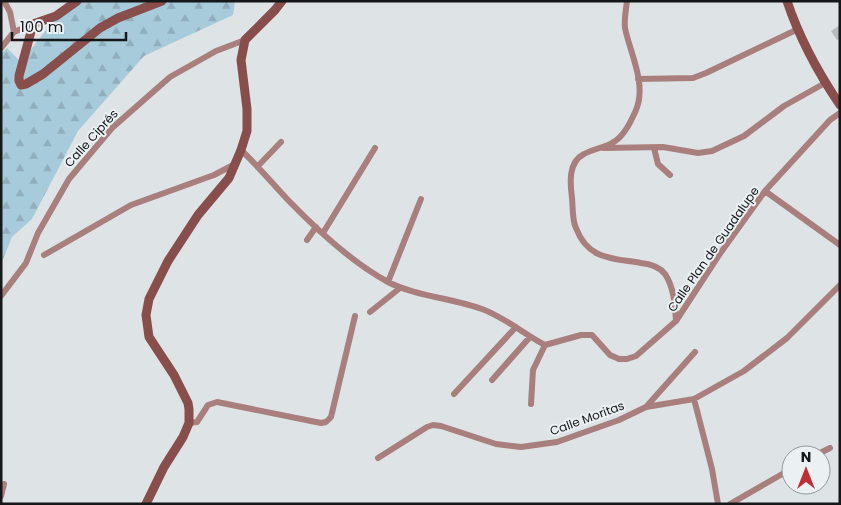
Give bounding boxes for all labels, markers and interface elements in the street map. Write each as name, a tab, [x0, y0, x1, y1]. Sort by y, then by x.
scale bar	[12, 10, 126, 42]
text: 100 m	[20, 16, 63, 37]
street label: Calle Ciprés	[60, 105, 122, 171]
street label: Calle Plan de Guadalupe	[663, 183, 763, 315]
street label: Calle Moritas	[547, 397, 627, 439]
north arrow	[781, 445, 831, 495]
text: N	[801, 447, 811, 467]

